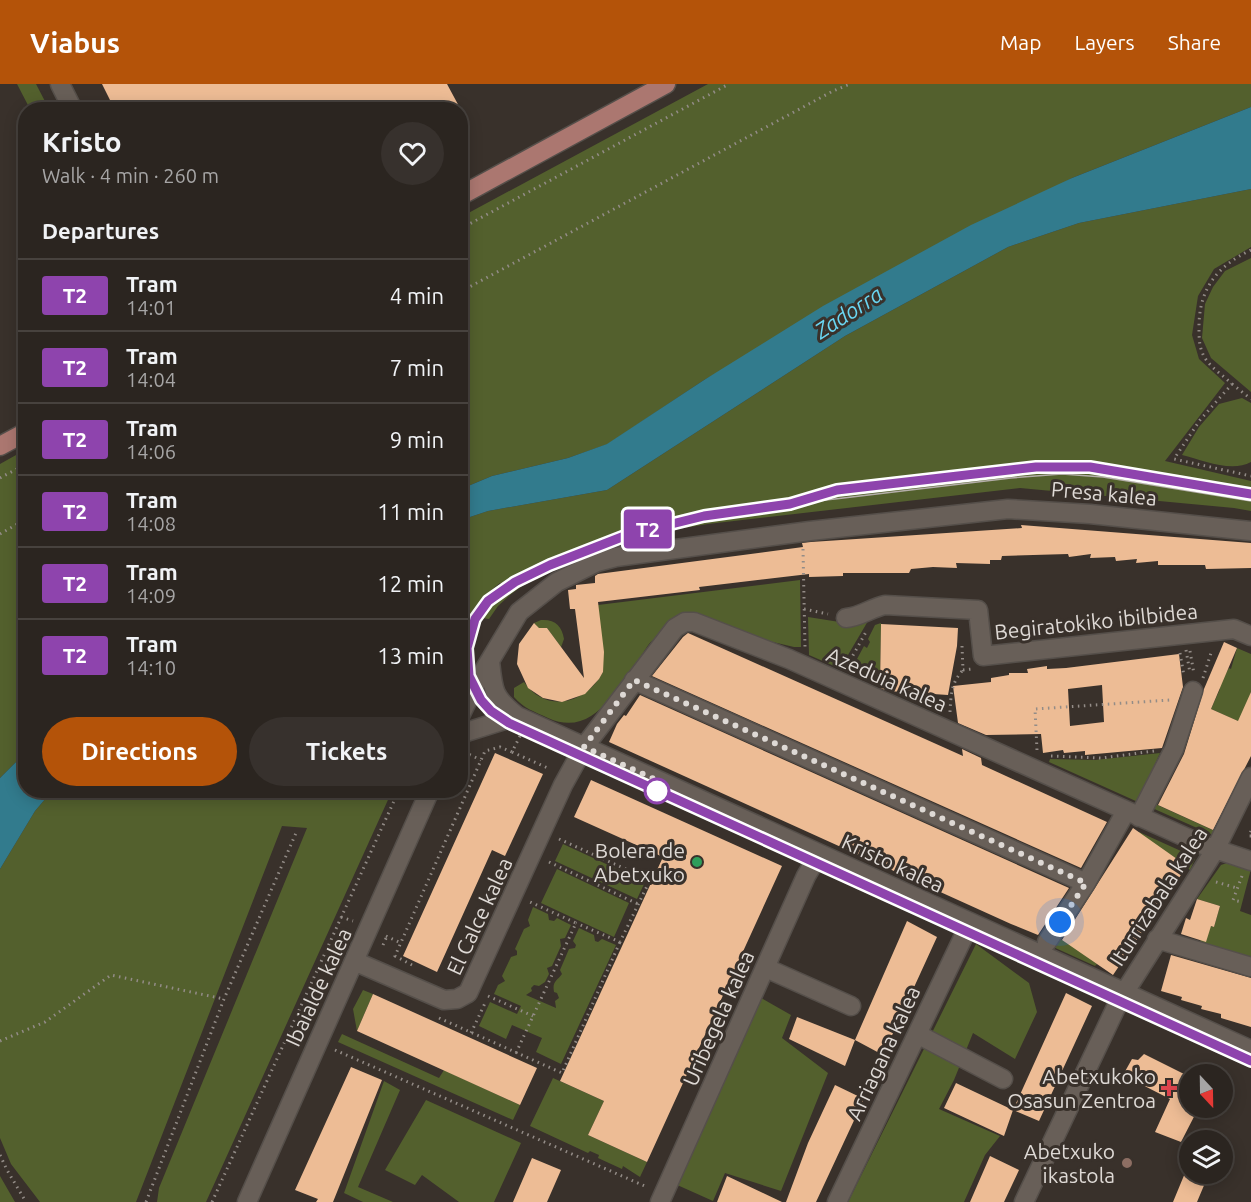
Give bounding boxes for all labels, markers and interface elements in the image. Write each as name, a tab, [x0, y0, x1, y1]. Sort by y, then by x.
text: Viabus	[30, 27, 120, 58]
text: Map	[1000, 30, 1041, 54]
text: Layers	[1074, 30, 1135, 54]
text: Share	[1168, 30, 1221, 54]
button: heart	[381, 122, 444, 185]
text: Kristo	[42, 126, 122, 157]
text: Walk · 4 min · 260 m	[42, 164, 219, 187]
text: Departures	[42, 218, 159, 243]
text: Tram	[126, 271, 178, 296]
water label: Zadorra	[808, 281, 887, 344]
text: T2	[63, 283, 87, 307]
text: 4 min	[390, 283, 444, 308]
text: 14:01	[126, 296, 176, 319]
text: Tram	[126, 343, 178, 368]
text: T2	[63, 355, 87, 379]
text: 7 min	[390, 355, 444, 380]
text: 14:04	[126, 368, 176, 391]
text: Tram	[126, 415, 178, 440]
text: T2	[63, 427, 87, 451]
text: 9 min	[390, 427, 444, 452]
text: 14:06	[126, 440, 176, 463]
street label: Presa kalea	[1050, 476, 1158, 510]
text: Tram	[126, 487, 178, 512]
text: T2	[63, 499, 87, 523]
text: 11 min	[377, 499, 444, 524]
line badge: T2	[621, 510, 675, 548]
text: 14:08	[126, 512, 176, 535]
text: T2	[636, 517, 660, 541]
text: Tram	[126, 559, 178, 584]
text: T2	[63, 571, 87, 595]
text: 12 min	[377, 571, 444, 596]
text: 14:09	[126, 584, 176, 607]
street label: Begiratokiko ibilbidea	[993, 598, 1199, 644]
text: Tram	[126, 631, 178, 656]
street label: Azeduia kalea	[823, 642, 951, 716]
text: T2	[63, 643, 87, 667]
text: 13 min	[377, 643, 444, 668]
text: 14:10	[126, 656, 176, 679]
button: Directions	[42, 717, 237, 786]
button: Tickets	[249, 717, 444, 786]
unlabelled marker	[644, 778, 670, 804]
street label: Iturrizabala kalea	[1104, 822, 1212, 970]
street label: Kristo kalea	[838, 829, 948, 897]
place label: Bolera de Abetxuko	[594, 838, 685, 886]
street label: El Calce kalea	[441, 854, 517, 978]
marker: Bolera de Abetxuko	[690, 855, 704, 869]
your location	[1045, 907, 1075, 937]
street label: Ibaialde kalea	[280, 924, 356, 1050]
street label: Uribegela kalea	[677, 947, 759, 1089]
street label: Arriagana kalea	[841, 982, 925, 1124]
place label: Abetxukoko Osasun Zentroa	[1007, 1064, 1156, 1112]
north arrow	[1179, 1064, 1233, 1118]
map controls	[1179, 1064, 1233, 1184]
marker: Abetxukoko Osasun Zentroa	[1160, 1079, 1178, 1097]
button: layers	[1179, 1130, 1233, 1184]
place label: Abetxuko ikastola	[1024, 1139, 1115, 1187]
marker: Abetxuko ikastola	[1120, 1156, 1134, 1170]

